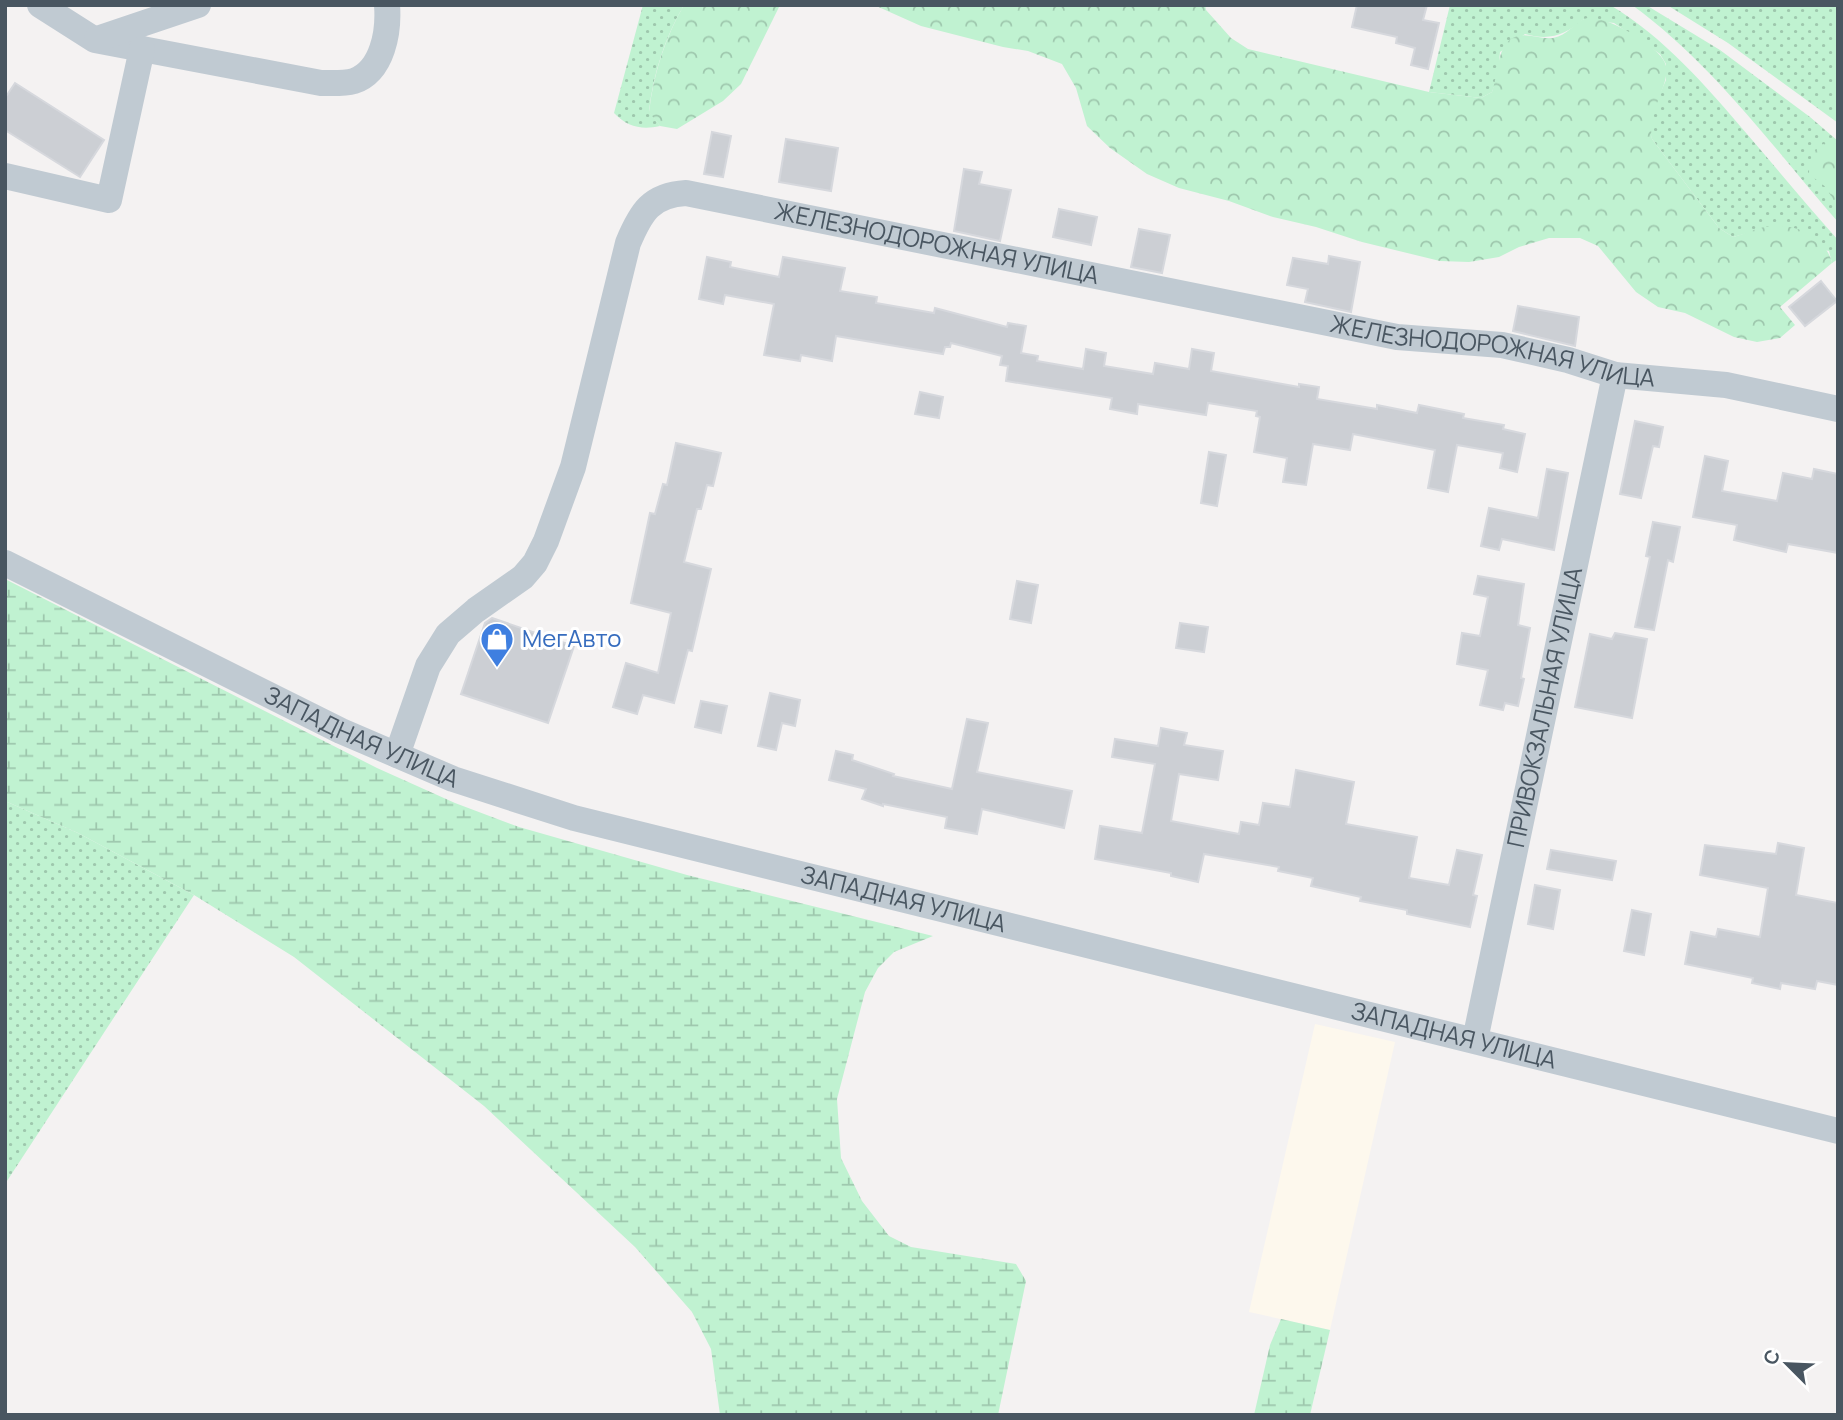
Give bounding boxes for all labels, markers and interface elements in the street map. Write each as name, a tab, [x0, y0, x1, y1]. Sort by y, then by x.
street label: ЖЕЛЕЗНОДОРОЖНАЯ УЛИЦА	[772, 193, 1102, 291]
street label: ЖЕЛЕЗНОДОРОЖНАЯ УЛИЦА	[1328, 306, 1657, 394]
street label: ПРИВОКЗАЛЬНАЯ УЛИЦА	[1498, 564, 1589, 850]
shop icon: МегАвто	[478, 620, 516, 669]
place label: МегАвто	[522, 621, 622, 654]
street label: ЗАПАДНАЯ УЛИЦА	[259, 677, 464, 795]
street label: ЗАПАДНАЯ УЛИЦА	[798, 857, 1010, 939]
street label: ЗАПАДНАЯ УЛИЦА	[1348, 993, 1560, 1076]
north arrow	[1752, 1329, 1822, 1399]
text: С	[1757, 1345, 1786, 1369]

